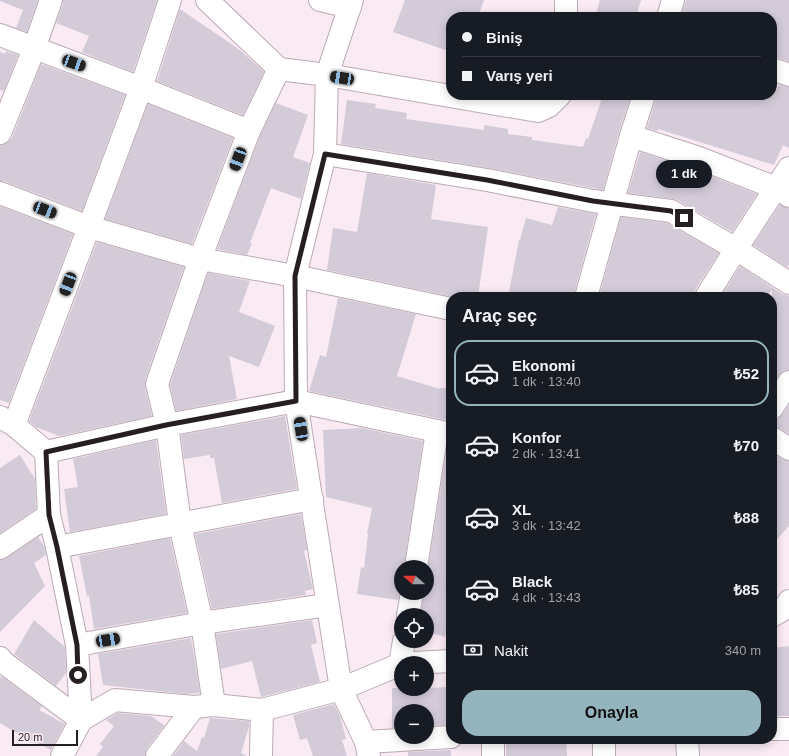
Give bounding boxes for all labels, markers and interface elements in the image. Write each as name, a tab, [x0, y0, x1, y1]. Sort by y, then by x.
text: Biniş	[486, 29, 523, 46]
car	[61, 53, 87, 73]
text: Varış yeri	[486, 67, 553, 84]
car	[329, 70, 355, 86]
car	[228, 146, 248, 172]
callout: 1 dk	[656, 160, 712, 188]
text: 1 dk	[671, 166, 697, 181]
car	[32, 200, 58, 220]
route end	[675, 209, 693, 227]
car	[58, 271, 78, 297]
text: Araç seç	[462, 306, 537, 326]
icon: car	[464, 355, 500, 391]
text: Ekonomi	[512, 357, 575, 374]
text: ₺52	[734, 365, 759, 382]
text: 1 dk · 13:40	[512, 374, 581, 389]
car	[293, 416, 309, 442]
icon: car	[464, 427, 500, 463]
text: Konfor	[512, 429, 561, 446]
text: ₺70	[734, 437, 759, 454]
text: 2 dk · 13:41	[512, 446, 581, 461]
icon: car	[464, 499, 500, 535]
text: XL	[512, 501, 531, 518]
text: ₺88	[734, 509, 759, 526]
text: 3 dk · 13:42	[512, 518, 581, 533]
north arrow	[394, 560, 434, 600]
map controls	[394, 560, 434, 744]
icon: car	[464, 571, 500, 607]
text: Black	[512, 573, 552, 590]
text: ₺85	[734, 581, 759, 598]
text: 4 dk · 13:43	[512, 590, 581, 605]
button: locate	[394, 608, 434, 648]
car	[95, 632, 121, 648]
icon: cash	[462, 639, 484, 661]
text: Nakit	[494, 642, 528, 659]
text: 340 m	[725, 643, 761, 658]
button: +	[394, 656, 434, 696]
route start	[69, 666, 87, 684]
button: Onayla	[462, 690, 761, 736]
button: −	[394, 704, 434, 744]
scale bar	[12, 728, 78, 747]
text: 20 m	[18, 731, 42, 743]

